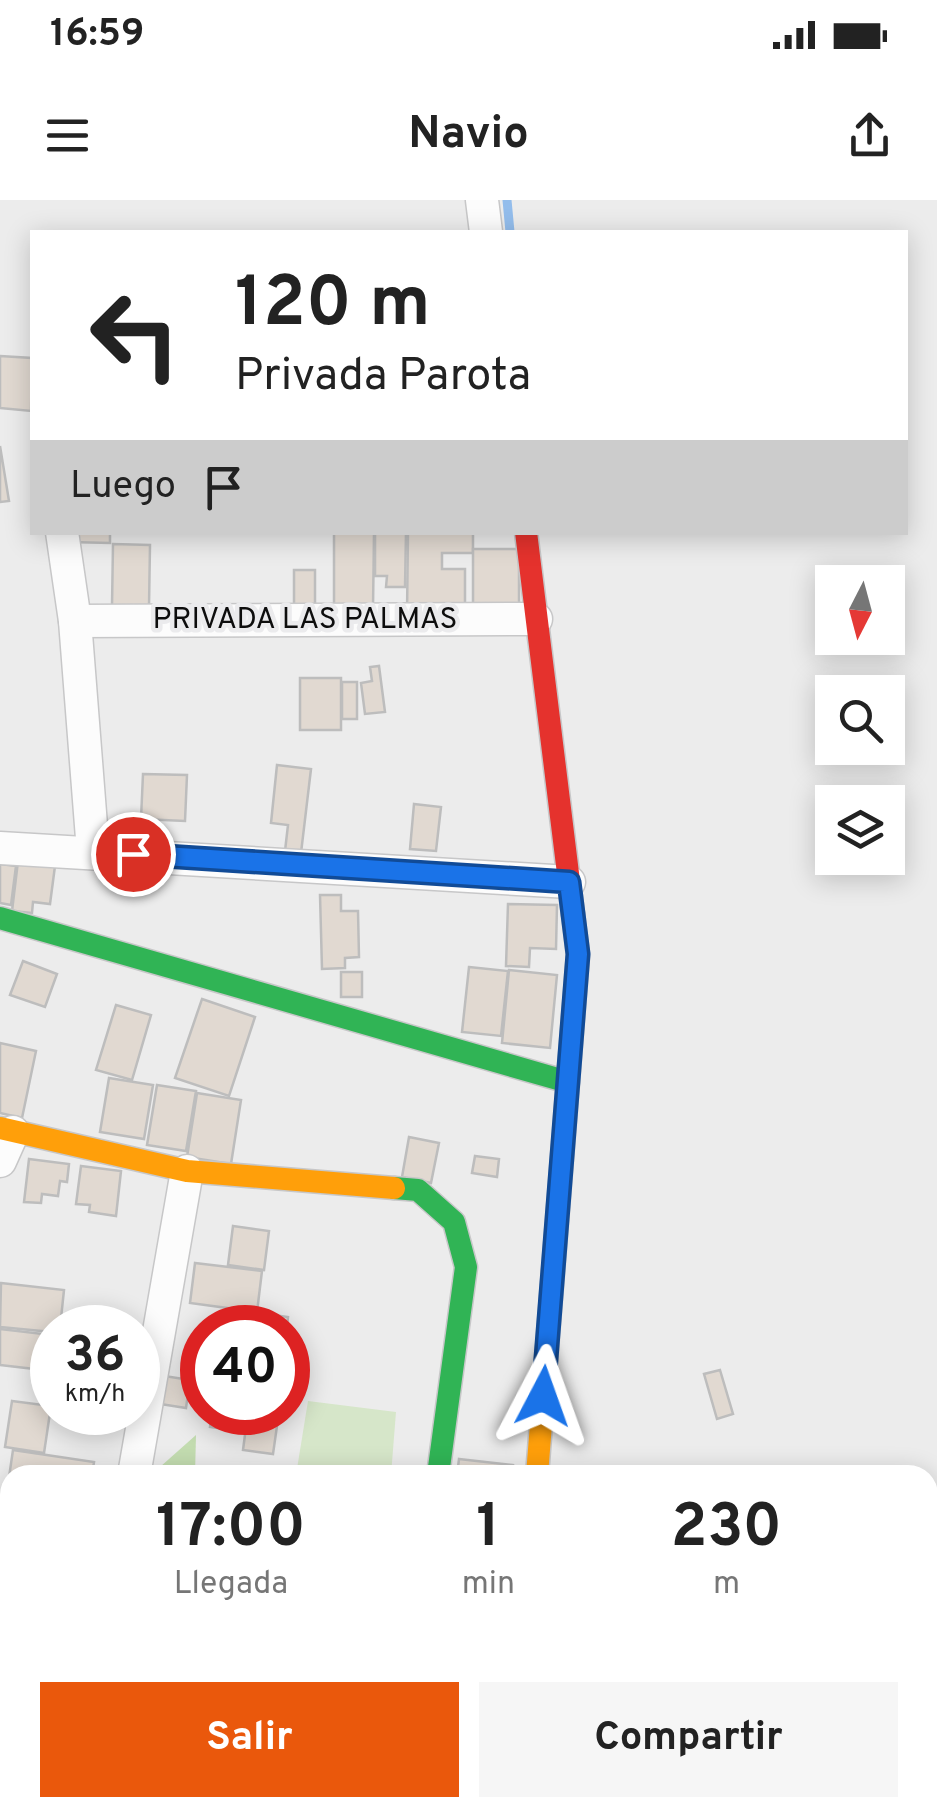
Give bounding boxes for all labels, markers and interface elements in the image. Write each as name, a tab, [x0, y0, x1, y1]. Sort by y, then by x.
text: 16:59	[50, 11, 144, 60]
text: Navio	[408, 107, 529, 164]
icon: menu	[40, 108, 95, 163]
icon: share	[842, 108, 897, 163]
text: 120 m	[235, 262, 431, 351]
icon: left	[70, 270, 200, 400]
text: Privada Parota	[235, 349, 531, 406]
icon: arrive	[196, 460, 251, 515]
text: Luego	[70, 463, 176, 512]
north arrow	[815, 565, 905, 655]
map controls	[815, 565, 905, 875]
street label: PRIVADA LAS PALMAS	[153, 602, 457, 639]
button: search	[815, 675, 905, 765]
button: layers	[815, 785, 905, 875]
pin	[91, 812, 176, 897]
icon: arrive	[106, 827, 161, 882]
speed limit sign: 40	[180, 1305, 310, 1435]
text: 36	[65, 1326, 125, 1389]
position arrow	[491, 1344, 595, 1448]
text: km/h	[65, 1379, 125, 1411]
text: 17:00	[156, 1492, 306, 1568]
text: 1	[476, 1492, 500, 1568]
text: 230	[671, 1492, 782, 1568]
text: Llegada	[174, 1565, 288, 1605]
text: min	[462, 1565, 515, 1605]
text: m	[713, 1565, 740, 1605]
button: Salir	[40, 1682, 459, 1797]
button: Compartir	[479, 1682, 898, 1797]

